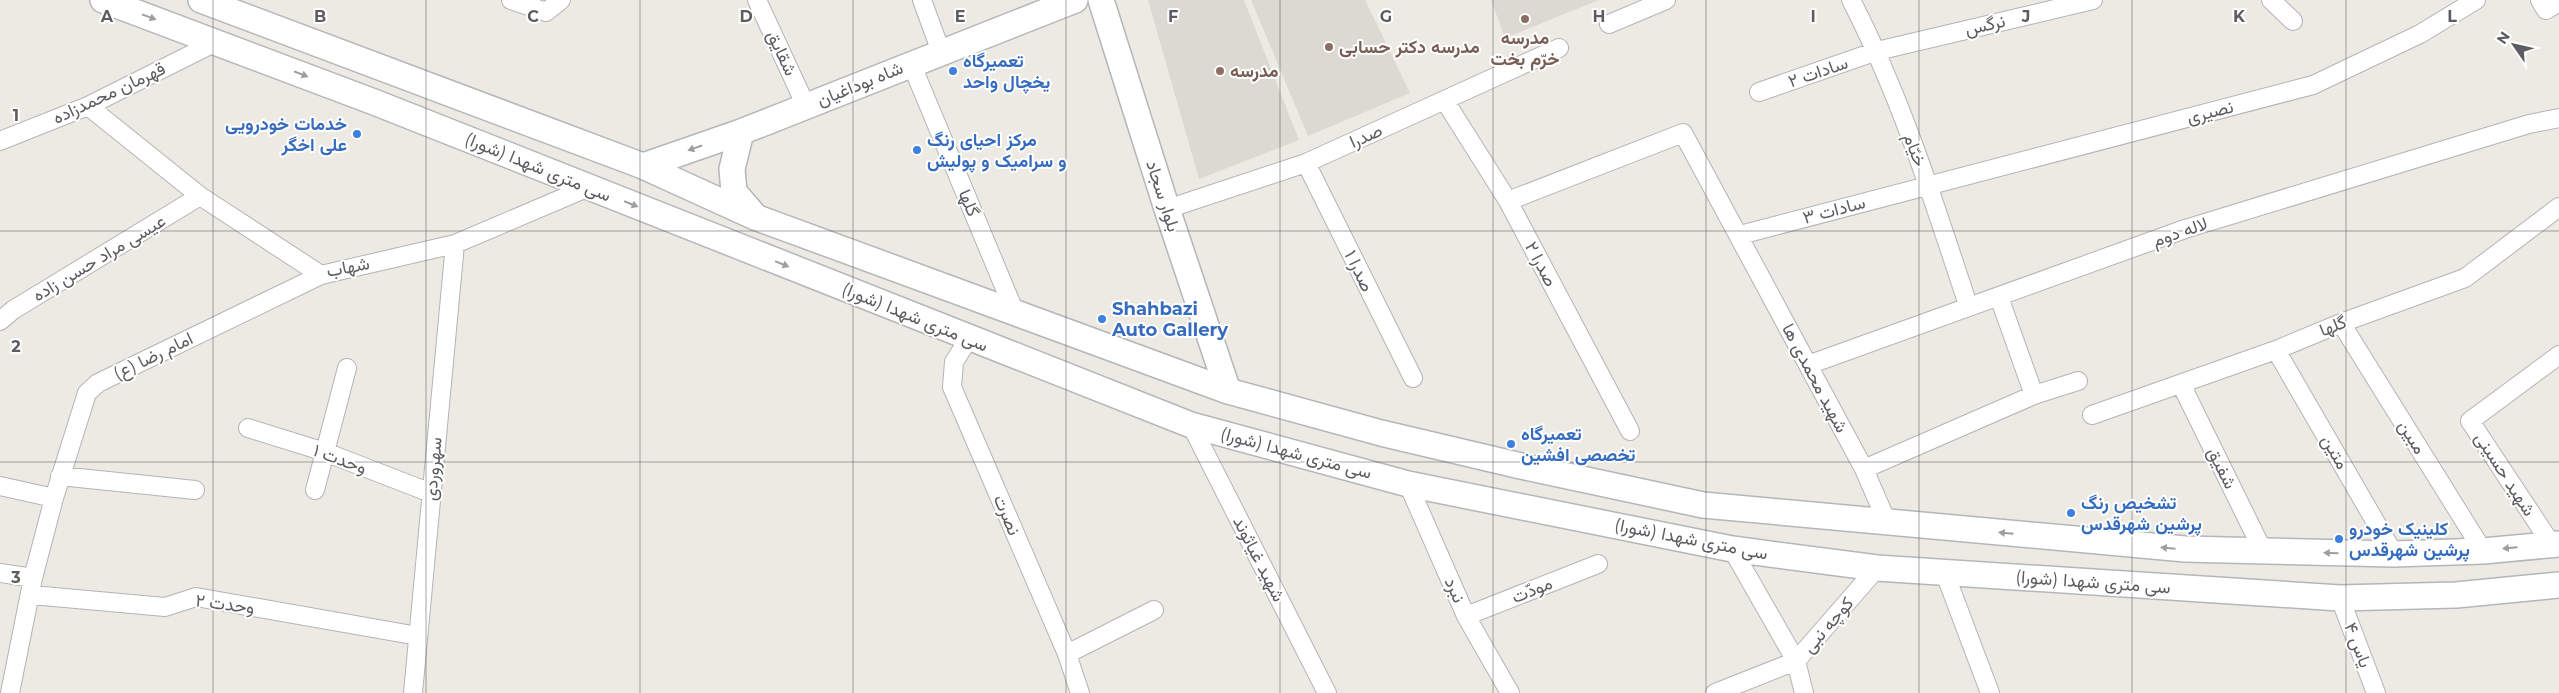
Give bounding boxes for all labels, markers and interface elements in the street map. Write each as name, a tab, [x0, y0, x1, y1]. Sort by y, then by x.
text: A	[100, 7, 114, 26]
text: B	[314, 7, 326, 26]
text: C	[527, 7, 539, 26]
text: D	[739, 7, 753, 26]
text: E	[955, 7, 965, 26]
text: F	[1168, 7, 1178, 26]
text: G	[1380, 7, 1392, 26]
text: H	[1593, 7, 1605, 26]
text: I	[1810, 7, 1816, 26]
text: J	[2021, 7, 2030, 26]
text: K	[2233, 7, 2246, 26]
text: L	[2447, 7, 2457, 26]
street label: نرگس	[1963, 10, 2007, 40]
marker: مدرسه خرّم بخت	[1519, 13, 1531, 25]
one-way arrow	[141, 14, 156, 21]
north arrow	[2489, 20, 2539, 70]
street label: شقایق	[762, 27, 802, 79]
place label: مدرسه خرّم بخت	[1491, 27, 1559, 71]
text: N	[2493, 28, 2514, 47]
place label: مدرسه دکتر حسابی	[1339, 36, 1480, 58]
marker: مدرسه دکتر حسابی	[1323, 41, 1335, 53]
place label: تعمیرگاه یخچال واحد	[963, 50, 1051, 94]
street label: سادات ۲	[1785, 52, 1851, 92]
street label: قهرمان محمدزاده	[49, 57, 169, 129]
street label: شاه بوداغیان	[814, 57, 906, 111]
place label: مدرسه	[1230, 60, 1279, 82]
marker: تعمیرگاه یخچال واحد	[947, 65, 959, 77]
marker: مدرسه	[1214, 65, 1226, 77]
one-way arrow	[294, 70, 309, 78]
street label: نصیری	[2184, 96, 2236, 128]
text: 1	[13, 106, 19, 125]
place label: خدمات خودرویی علی اخگر	[225, 113, 347, 156]
street label: صدرا	[1346, 119, 1386, 153]
marker: خدمات خودرویی علی اخگر	[351, 128, 363, 140]
street label: سی متری شهدا (شورا)	[462, 128, 614, 206]
place label: مرکز احیای رنگ و سرامیک و پولیش	[927, 129, 1067, 173]
street label: خیّام	[1898, 130, 1931, 170]
marker: مرکز احیای رنگ و سرامیک و پولیش	[911, 144, 923, 156]
one-way arrow	[687, 145, 702, 152]
street label: بلوار سجاد	[1141, 157, 1185, 235]
street label: گلها	[954, 186, 984, 220]
street label: سادات ۳	[1800, 191, 1868, 229]
one-way arrow	[624, 200, 639, 208]
street label: عیسی مراد حسن زاده	[28, 210, 170, 306]
street label: لاله دوم	[2150, 212, 2211, 253]
street label: صدرا ۲	[1520, 238, 1562, 290]
street label: صدرا ۱	[1340, 247, 1378, 295]
street label: شهاب	[324, 252, 372, 282]
one-way arrow	[775, 260, 790, 268]
street label: سی متری شهدا (شورا)	[839, 278, 991, 356]
place label: Shahbazi Auto Gallery	[1111, 298, 1228, 341]
street label: گلها	[2316, 311, 2350, 341]
marker: Shahbazi Auto Gallery	[1096, 313, 1108, 325]
street label: شهید محمدی ها	[1777, 320, 1853, 436]
street label: امام رضا (ع)	[109, 327, 197, 386]
text: 2	[11, 337, 21, 356]
street label: مبین	[2393, 416, 2431, 458]
street label: سی متری شهدا (شورا)	[1218, 422, 1374, 484]
place label: تعمیرگاه تخصصی افشین	[1521, 423, 1636, 466]
street label: شهید حسینی	[2470, 428, 2540, 520]
street label: متین	[2316, 431, 2354, 473]
street label: سهروردی	[419, 436, 447, 502]
marker: تعمیرگاه تخصصی افشین	[1505, 438, 1517, 450]
street label: وحدت ۱	[310, 439, 370, 479]
street label: شفیق	[2203, 444, 2241, 492]
street label: نصرت	[989, 491, 1025, 539]
place label: تشخیص رنگ پرشین شهرقدس	[2081, 492, 2202, 536]
marker: تشخیص رنگ پرشین شهرقدس	[2065, 507, 2077, 519]
street label: شهید غیاثوند	[1228, 513, 1290, 605]
street label: سی متری شهدا (شورا)	[1612, 513, 1770, 565]
place label: کلینیک خودرو پرشین شهرقدس	[2349, 518, 2470, 562]
one-way arrow	[1998, 529, 2014, 537]
marker: کلینیک خودرو پرشین شهرقدس	[2333, 533, 2345, 545]
one-way arrow	[2160, 544, 2176, 552]
one-way arrow	[2502, 544, 2518, 552]
one-way arrow	[2322, 549, 2338, 557]
street label: سی متری شهدا (شورا)	[2015, 566, 2171, 598]
text: 3	[10, 568, 21, 587]
street label: مودّت	[1508, 572, 1556, 608]
street label: نبرد	[1440, 574, 1470, 606]
street label: وحدت ۲	[194, 589, 256, 619]
street label: کوچه نبی	[1798, 593, 1859, 658]
street label: یاس ۴	[2339, 619, 2377, 671]

